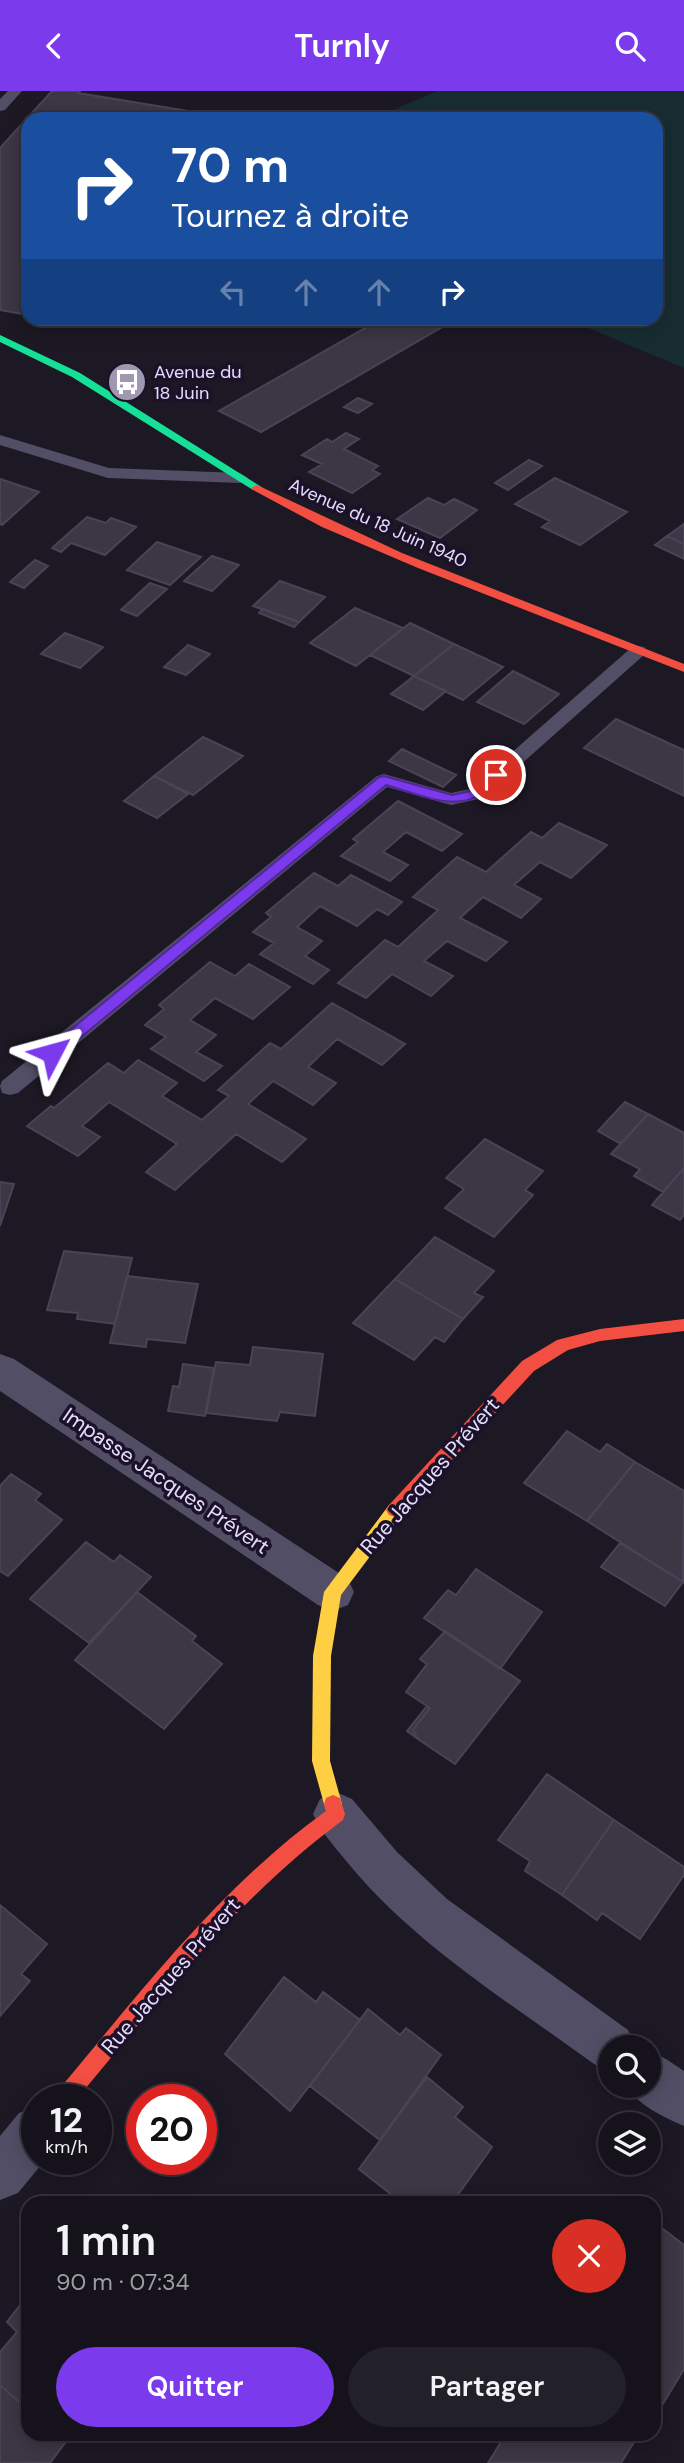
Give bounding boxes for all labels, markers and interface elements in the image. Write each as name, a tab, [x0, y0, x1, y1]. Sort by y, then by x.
text: Turnly	[294, 25, 390, 67]
icon: back	[35, 27, 73, 65]
icon: search	[611, 27, 649, 65]
text: 70 m	[171, 133, 289, 197]
icon: right	[56, 140, 147, 231]
text: Tournez à droite	[171, 195, 409, 237]
icon: left	[214, 273, 252, 311]
icon: ahead	[287, 273, 325, 311]
icon: ahead	[360, 273, 398, 311]
icon: right	[433, 273, 471, 311]
place label: Avenue du 18 Juin	[154, 360, 242, 405]
bus stop icon: Avenue du 18 Juin	[106, 361, 148, 403]
street label: Avenue du 18 Juin 1940	[285, 473, 471, 573]
pin	[466, 745, 526, 805]
icon: arrive	[477, 756, 515, 794]
position arrow	[15, 1016, 89, 1090]
street label: Rue Jacques Prévert	[354, 1392, 506, 1560]
street label: Impasse Jacques Prévert	[57, 1401, 275, 1561]
street label: Rue Jacques Prévert	[95, 1892, 247, 2060]
map controls	[598, 2035, 661, 2175]
button: search	[598, 2035, 661, 2098]
speed limit sign: 20	[126, 2084, 217, 2175]
text: 12	[50, 2097, 83, 2143]
button: layers	[598, 2112, 661, 2175]
text: km/h	[45, 2135, 88, 2159]
text: 1 min	[56, 2213, 156, 2268]
button: close	[552, 2219, 626, 2293]
text: 90 m · 07:34	[56, 2267, 189, 2297]
button: Quitter	[56, 2347, 334, 2427]
button: Partager	[348, 2347, 626, 2427]

